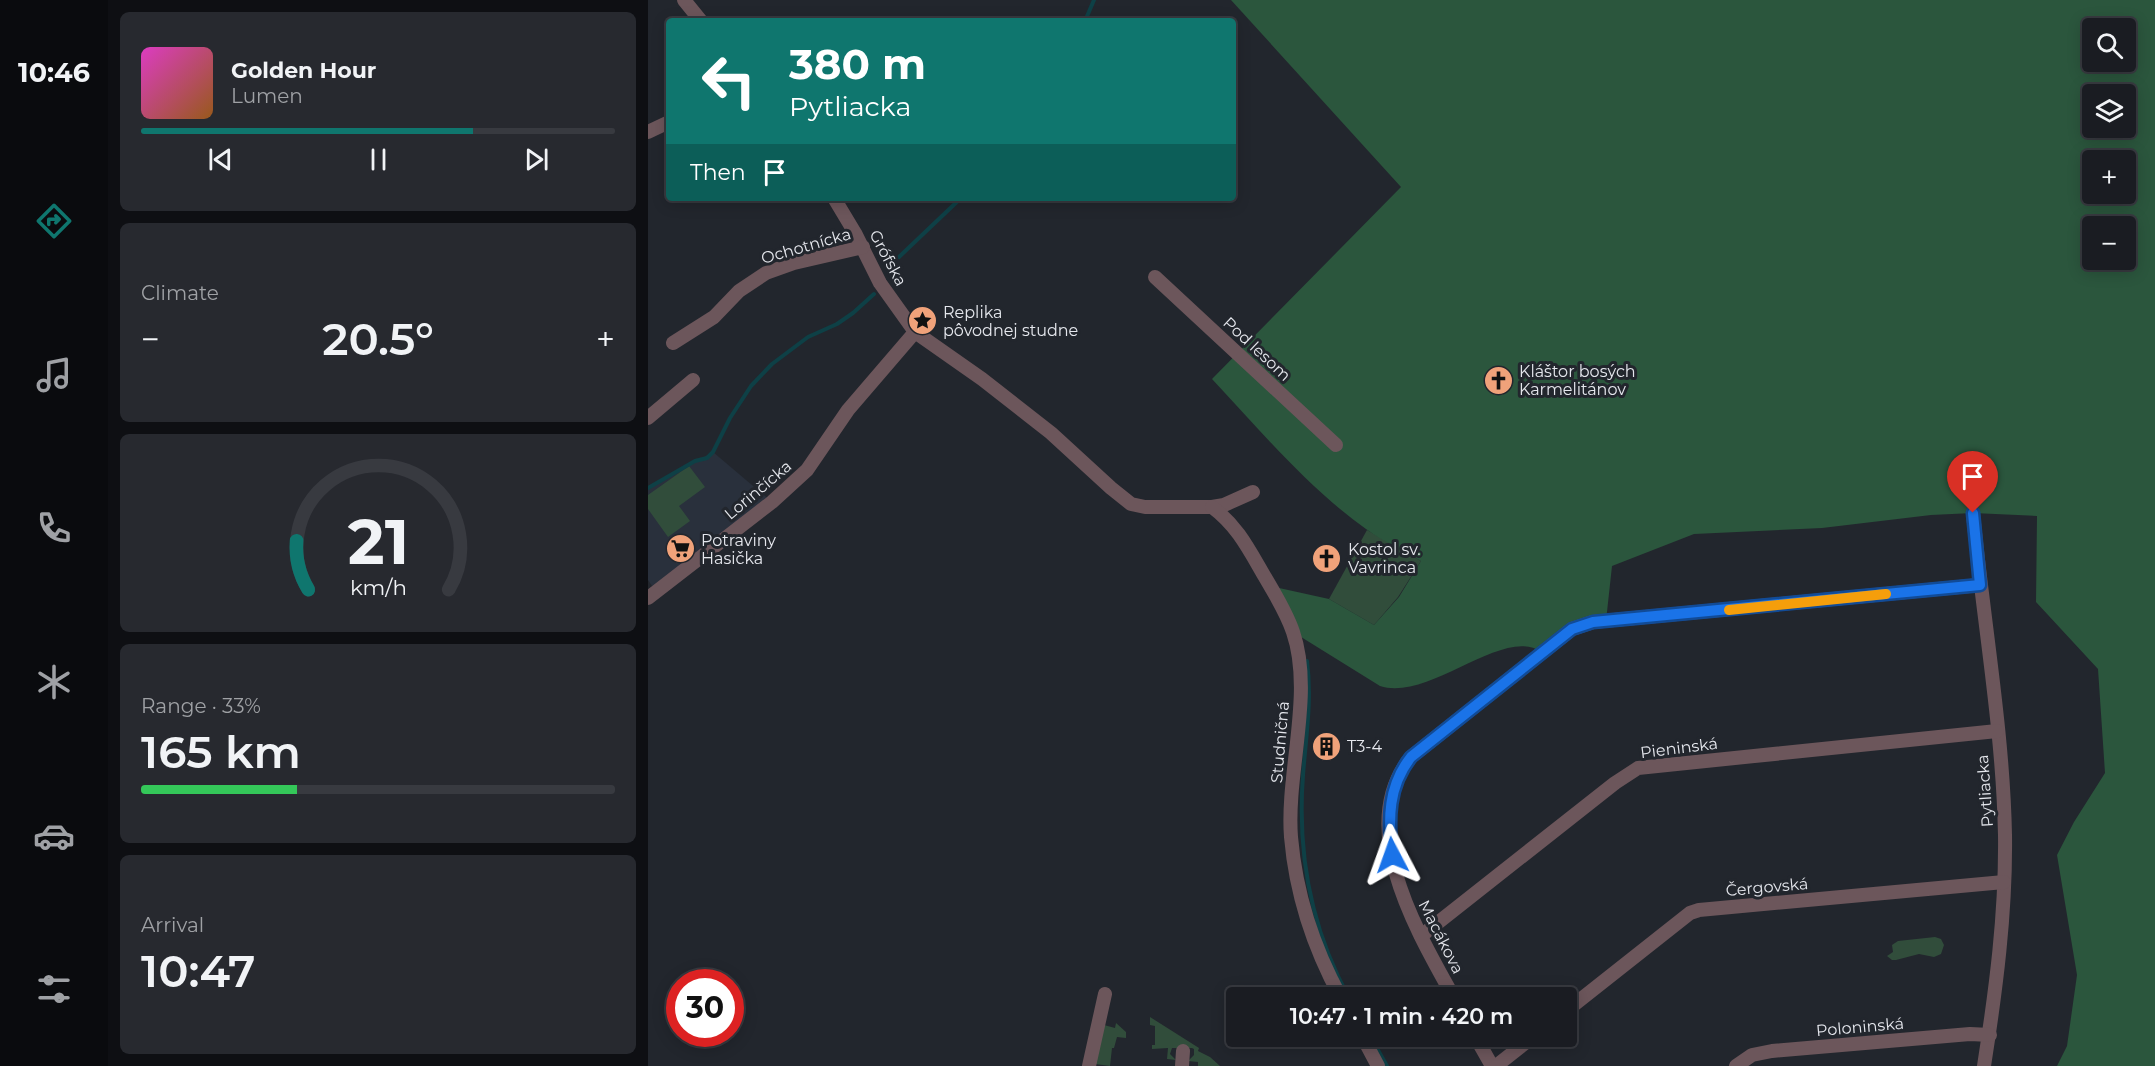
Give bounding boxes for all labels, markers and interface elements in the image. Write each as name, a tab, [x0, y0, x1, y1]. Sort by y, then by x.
map controls	[2082, 18, 2136, 270]
button: search	[2082, 18, 2136, 72]
text: 380 m	[789, 38, 926, 90]
icon: left	[690, 42, 768, 120]
text: 10:46	[18, 56, 90, 89]
text: Golden Hour	[231, 57, 376, 84]
text: Lumen	[231, 84, 303, 108]
button: layers	[2082, 84, 2136, 138]
text: Pytliacka	[789, 90, 911, 123]
icon: previous	[204, 143, 237, 176]
icon: pause	[362, 143, 395, 176]
icon: next	[520, 143, 553, 176]
button: +	[2082, 150, 2136, 204]
icon: arrive	[758, 156, 791, 189]
text: Then	[690, 159, 746, 186]
icon: directions	[33, 200, 75, 242]
button: −	[2082, 216, 2136, 270]
street label: Ochotnícka	[759, 224, 853, 268]
street label: Grófska	[865, 227, 911, 289]
text: Climate	[141, 281, 219, 305]
place label: Replika pôvodnej studne	[943, 303, 1078, 340]
place icon: Replika pôvodnej studne	[906, 305, 938, 337]
text: 20.5°	[322, 311, 434, 366]
street label: Pod lesom	[1219, 313, 1295, 385]
text: −	[141, 319, 160, 359]
text: +	[596, 319, 615, 359]
icon: music	[33, 354, 75, 396]
place label: Kláštor bosých Karmelitánov	[1519, 362, 1636, 399]
church icon: Kláštor bosých Karmelitánov	[1482, 364, 1514, 396]
pin	[1947, 451, 1998, 513]
street label: Lorinčícka	[721, 456, 795, 524]
icon: arrive	[1956, 460, 1989, 493]
text: 21	[347, 504, 409, 580]
icon: phone	[33, 507, 75, 549]
place label: Potraviny Hasička	[701, 531, 776, 568]
supermarket icon: Potraviny Hasička	[664, 533, 696, 565]
place label: Kostol sv. Vavrinca	[1348, 540, 1421, 577]
church icon: Kostol sv. Vavrinca	[1311, 542, 1343, 574]
text: km/h	[349, 574, 407, 600]
icon: climate	[33, 661, 75, 703]
text: Range · 33%	[141, 694, 261, 718]
street label: Studničná	[1267, 700, 1293, 784]
text: 165 km	[141, 724, 301, 779]
building icon: T3-4	[1310, 730, 1342, 762]
street label: Pieninská	[1639, 734, 1719, 762]
place label: T3-4	[1347, 737, 1383, 756]
street label: Pytliacka	[1973, 754, 1997, 828]
icon: car	[33, 815, 75, 857]
position arrow	[1360, 823, 1424, 887]
street label: Čergovská	[1725, 874, 1809, 900]
street label: Macákova	[1414, 897, 1468, 977]
text: Arrival	[141, 913, 204, 937]
text: 10:47	[141, 943, 255, 998]
icon: filters	[33, 968, 75, 1010]
speed limit sign: 30	[666, 969, 744, 1047]
text: 10:47 · 1 min · 420 m	[1290, 1003, 1513, 1030]
street label: Poloninská	[1815, 1014, 1905, 1040]

